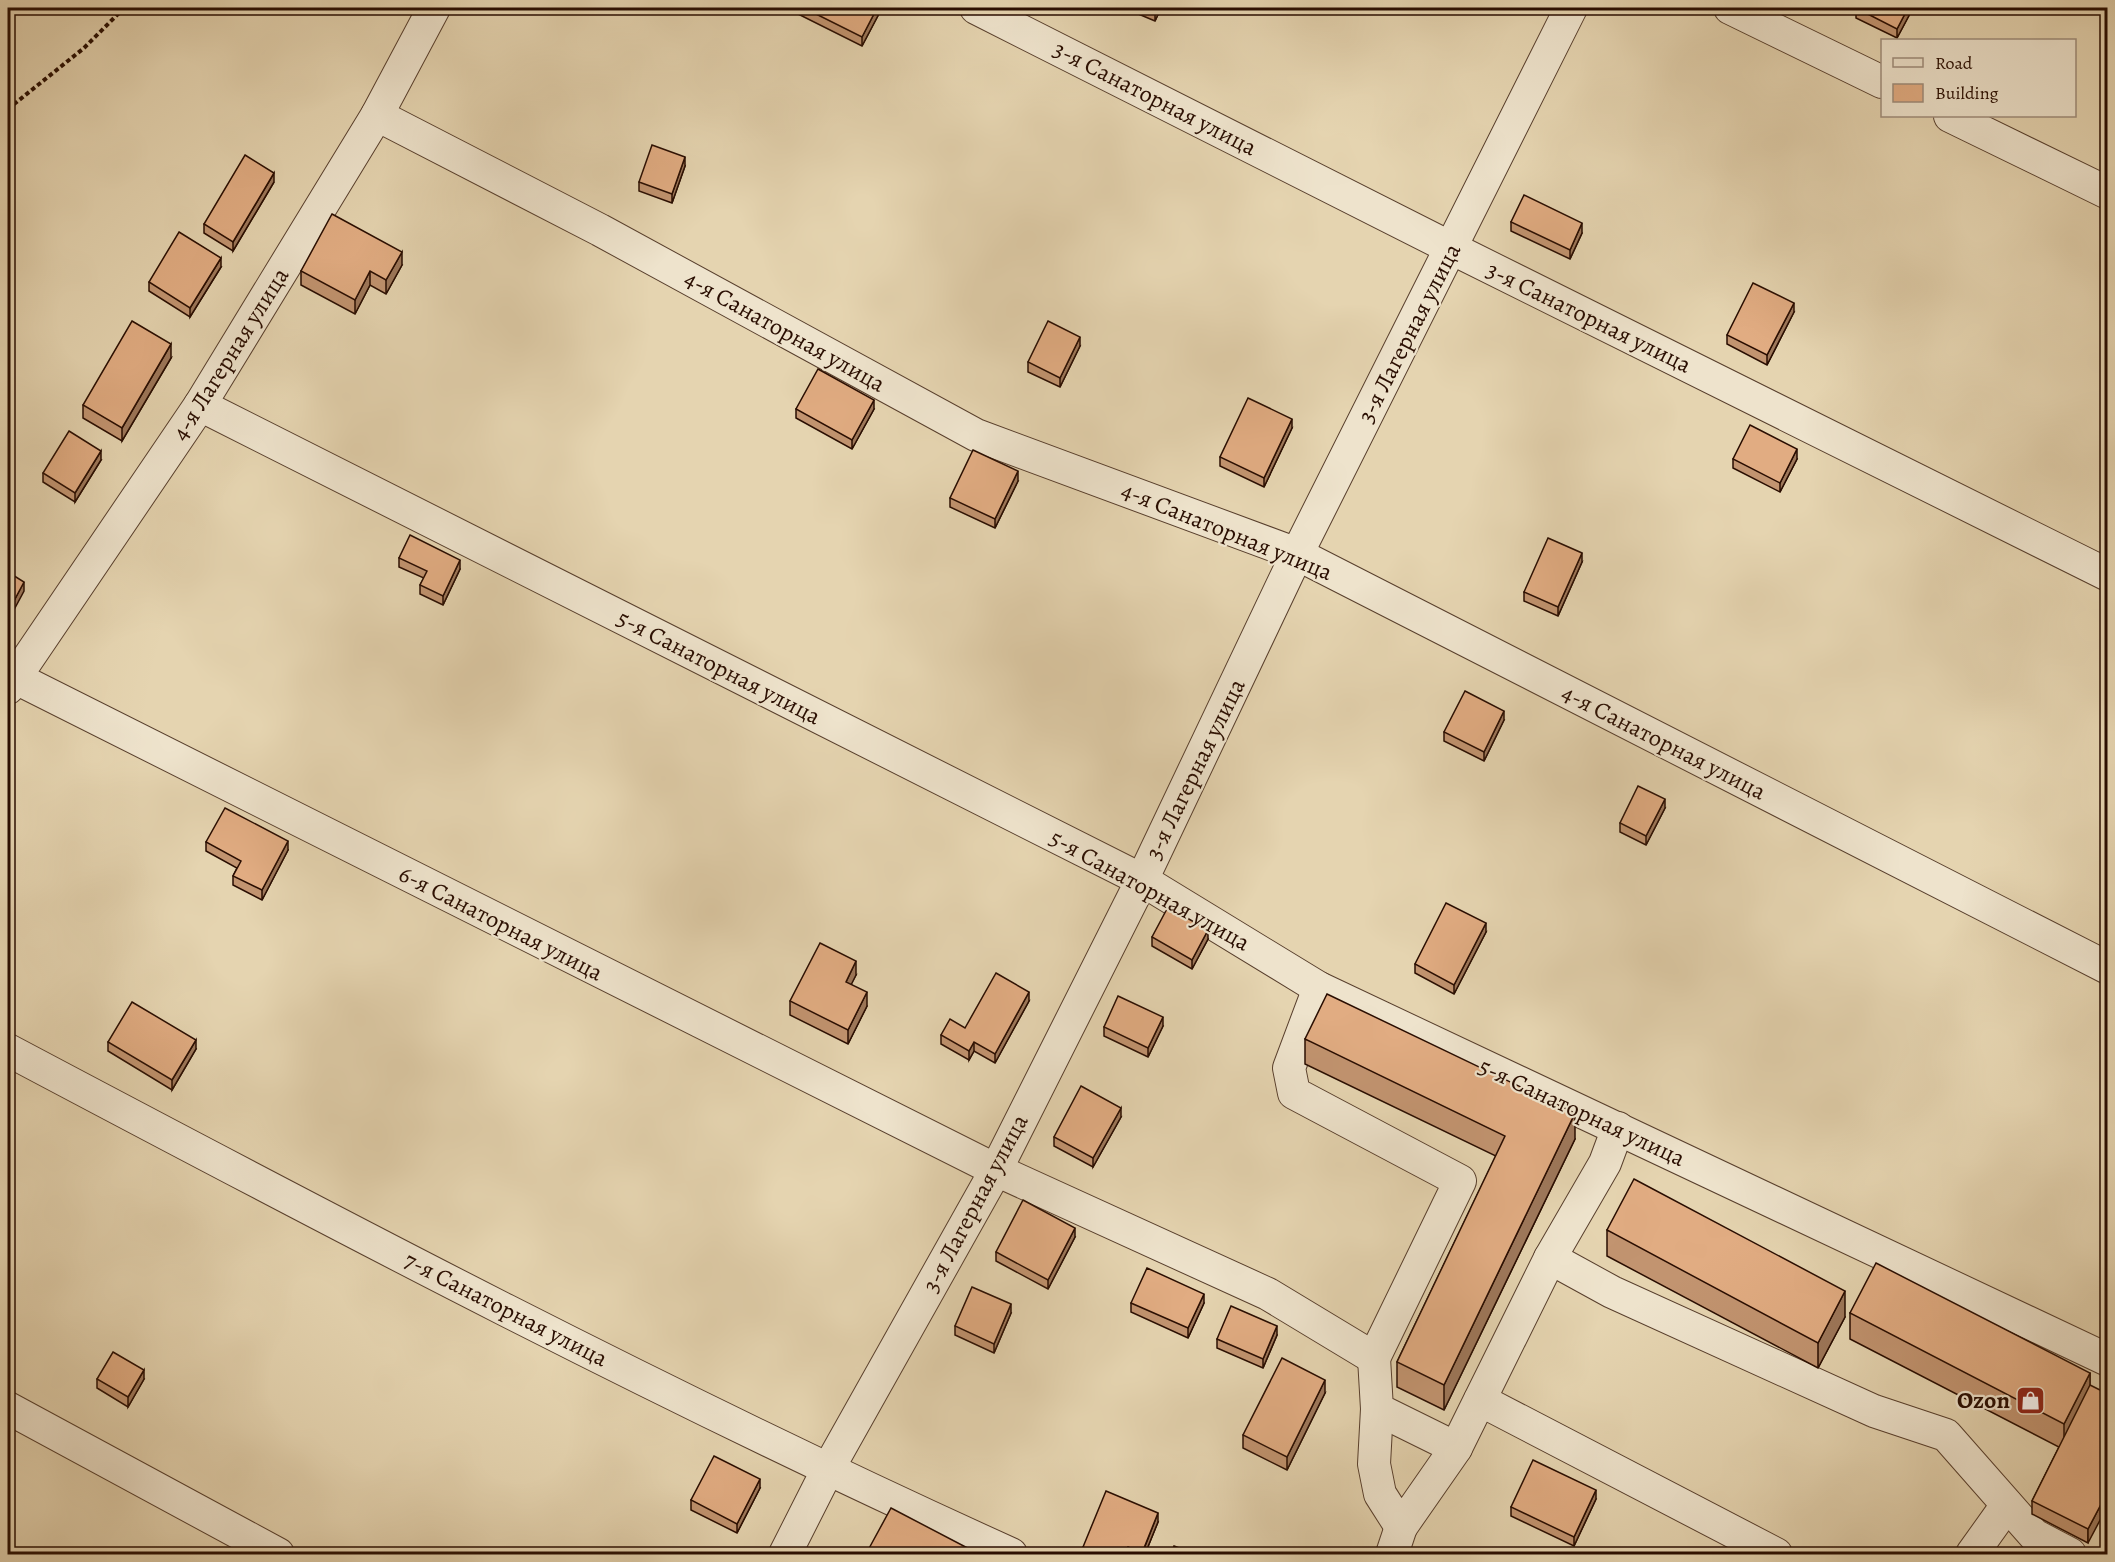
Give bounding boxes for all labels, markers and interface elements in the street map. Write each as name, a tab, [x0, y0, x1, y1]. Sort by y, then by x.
street label: 3-я Санаторная улица	[1048, 33, 1262, 163]
legend	[1881, 39, 2076, 117]
text: Road	[1935, 51, 1973, 75]
text: Building	[1935, 81, 1999, 105]
street label: 3-я Лагерная улица	[1350, 238, 1468, 428]
street label: 3-я Санаторная улица	[1481, 253, 1697, 381]
street label: 4-я Лагерная улица	[164, 261, 296, 447]
street label: 4-я Санаторная улица	[679, 262, 891, 400]
street label: 4-я Санаторная улица	[1117, 474, 1337, 588]
street label: 5-я Санаторная улица	[612, 602, 826, 732]
street label: 3-я Лагерная улица	[1137, 673, 1253, 865]
street label: 4-я Санаторная улица	[1556, 677, 1772, 807]
street label: 5-я Санаторная улица	[1044, 822, 1256, 958]
street label: 6-я Санаторная улица	[393, 858, 609, 988]
street label: 5-я Санаторная улица	[1474, 1050, 1690, 1174]
street label: 3-я Лагерная улица	[915, 1108, 1035, 1298]
street label: 7-я Санаторная улица	[399, 1244, 613, 1374]
place label: Ozon	[1957, 1384, 2010, 1416]
shop icon: Ozon	[2015, 1384, 2047, 1416]

